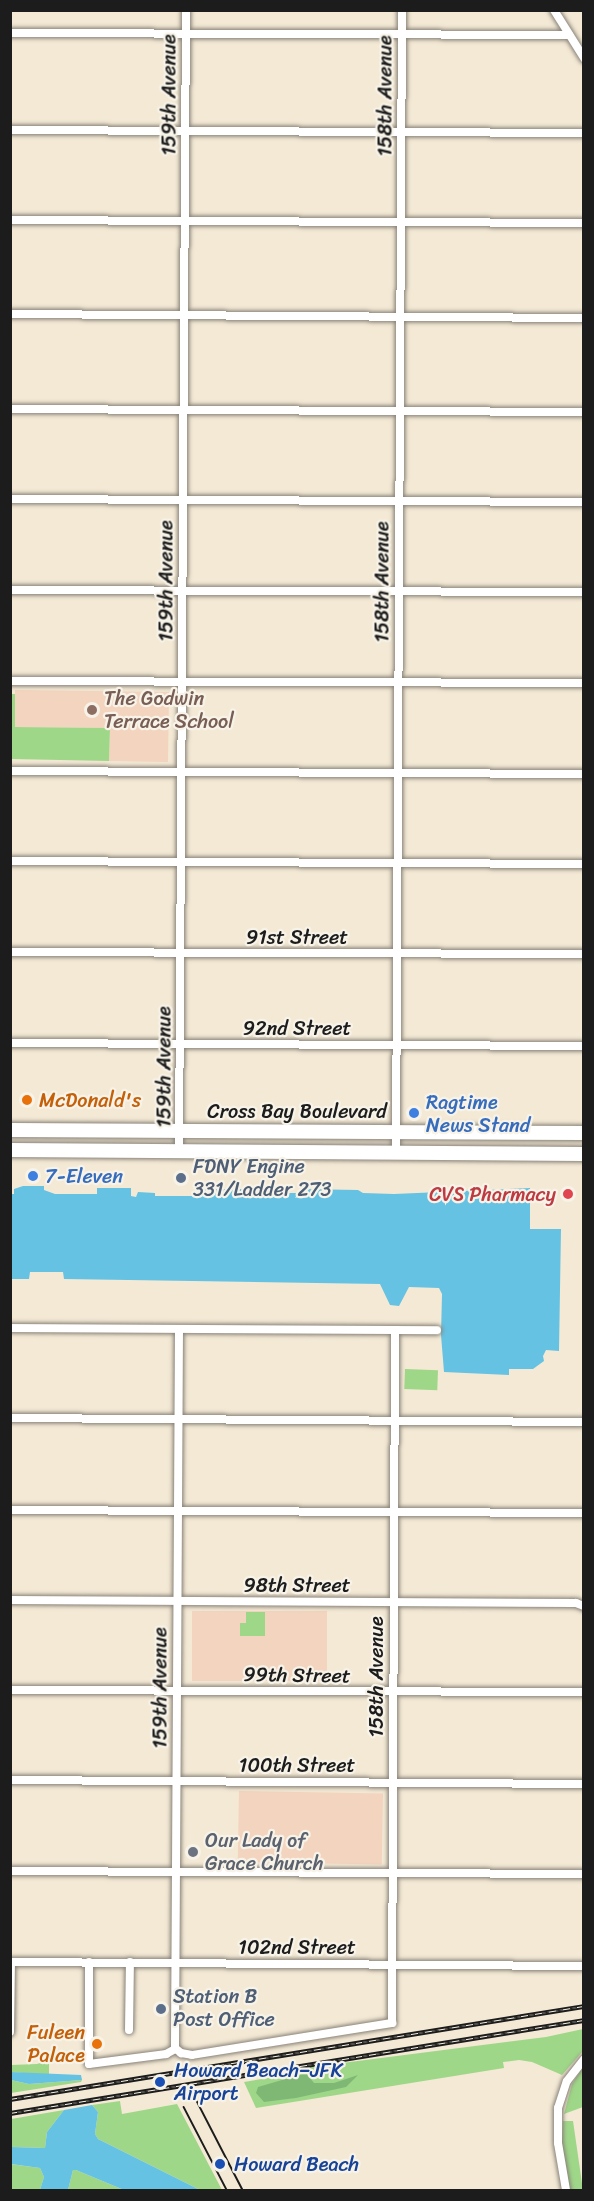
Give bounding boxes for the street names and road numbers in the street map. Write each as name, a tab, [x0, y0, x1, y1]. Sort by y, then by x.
street label: 159th Avenue	[157, 34, 181, 156]
street label: 158th Avenue	[373, 35, 397, 157]
street label: 159th Avenue	[154, 520, 178, 642]
street label: 158th Avenue	[370, 521, 394, 643]
street label: 91st Street	[246, 925, 348, 949]
street label: 159th Avenue	[152, 1006, 176, 1128]
street label: 92nd Street	[243, 1016, 351, 1040]
street label: Cross Bay Boulevard	[208, 1099, 386, 1123]
street label: 98th Street	[244, 1573, 350, 1597]
street label: 158th Avenue	[364, 1616, 388, 1738]
street label: 159th Avenue	[148, 1627, 172, 1749]
street label: 99th Street	[243, 1662, 351, 1688]
street label: 100th Street	[239, 1753, 355, 1777]
street label: 102nd Street	[238, 1935, 356, 1959]

